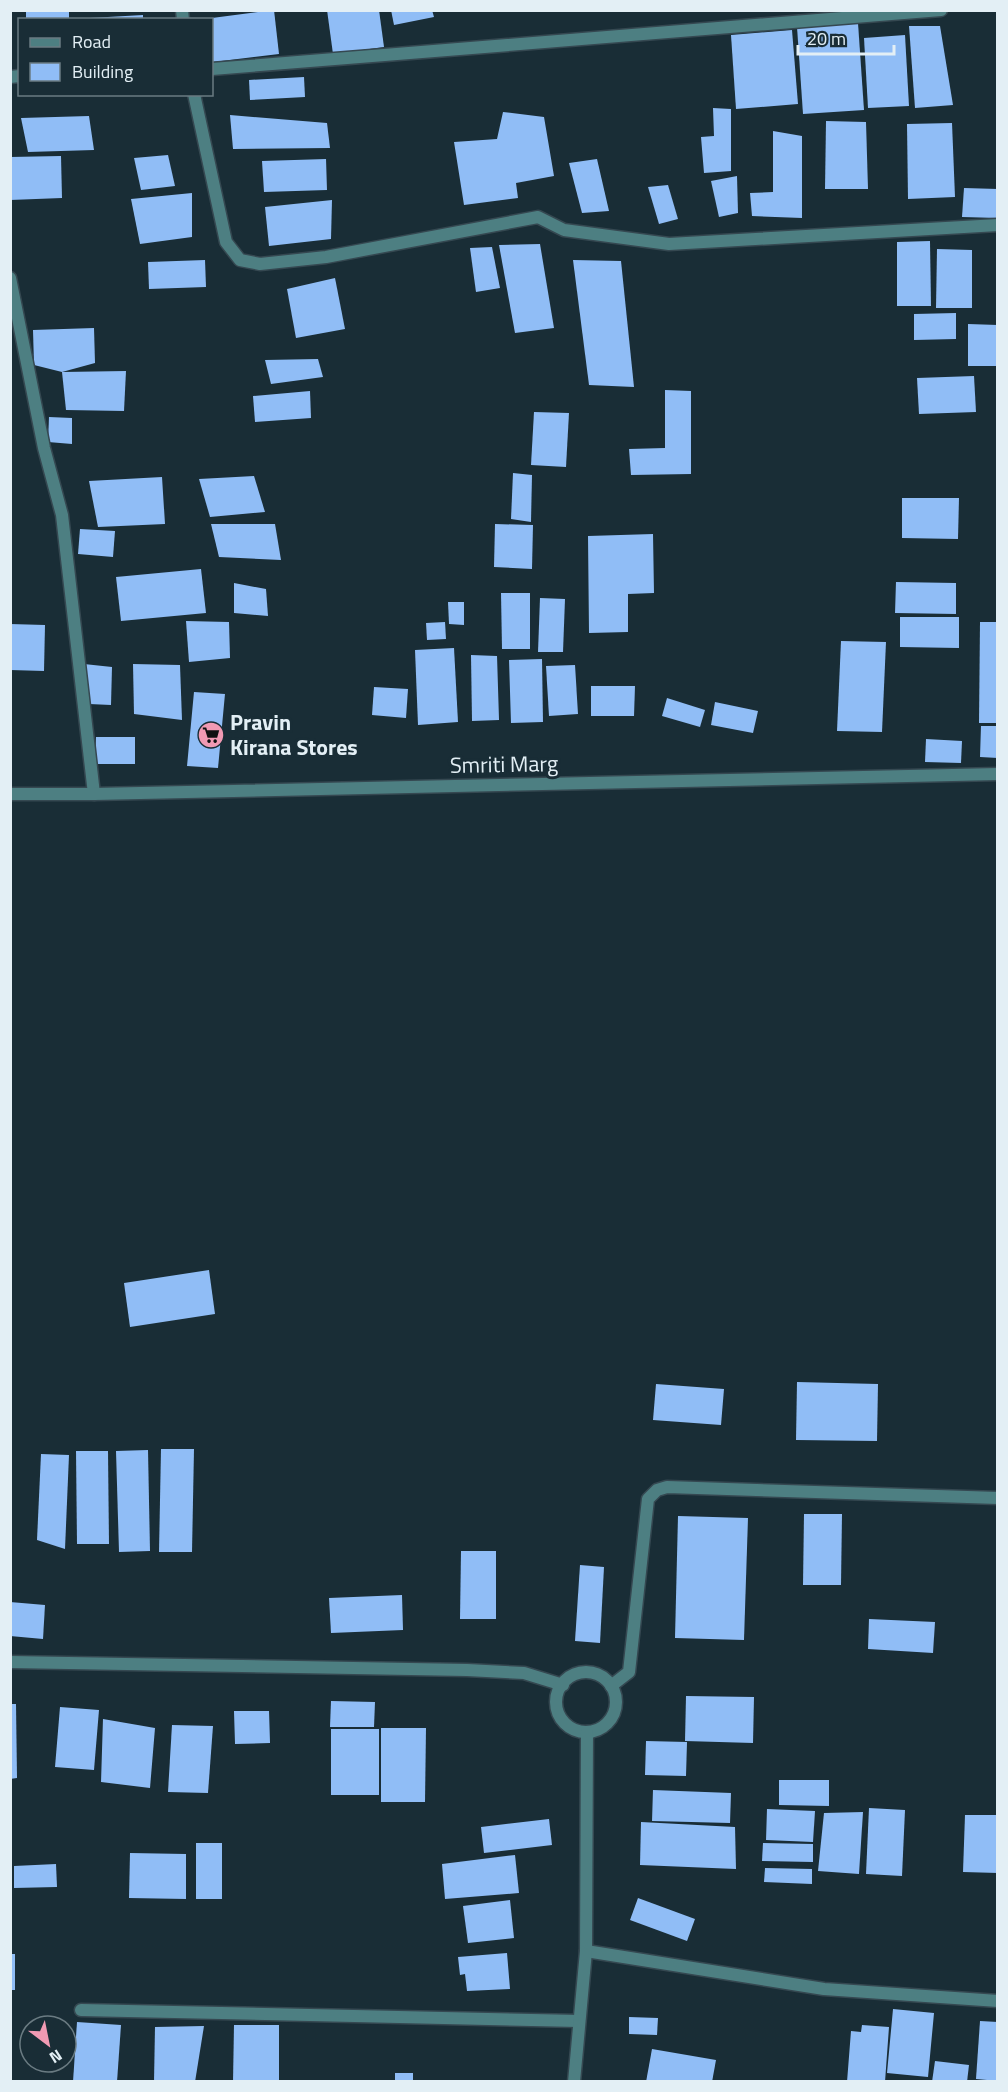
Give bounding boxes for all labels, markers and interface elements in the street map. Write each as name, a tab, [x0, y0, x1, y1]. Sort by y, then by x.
legend	[18, 18, 213, 96]
scale bar	[798, 18, 894, 56]
text: 20 m	[807, 25, 846, 52]
text: Road	[72, 28, 111, 55]
text: Building	[72, 58, 133, 85]
place label: Pravin Kirana Stores	[230, 705, 358, 764]
supermarket icon: Pravin Kirana Stores	[196, 720, 226, 750]
street label: Smriti Marg	[450, 746, 558, 782]
north arrow	[18, 2014, 78, 2074]
text: N	[45, 2044, 67, 2070]

